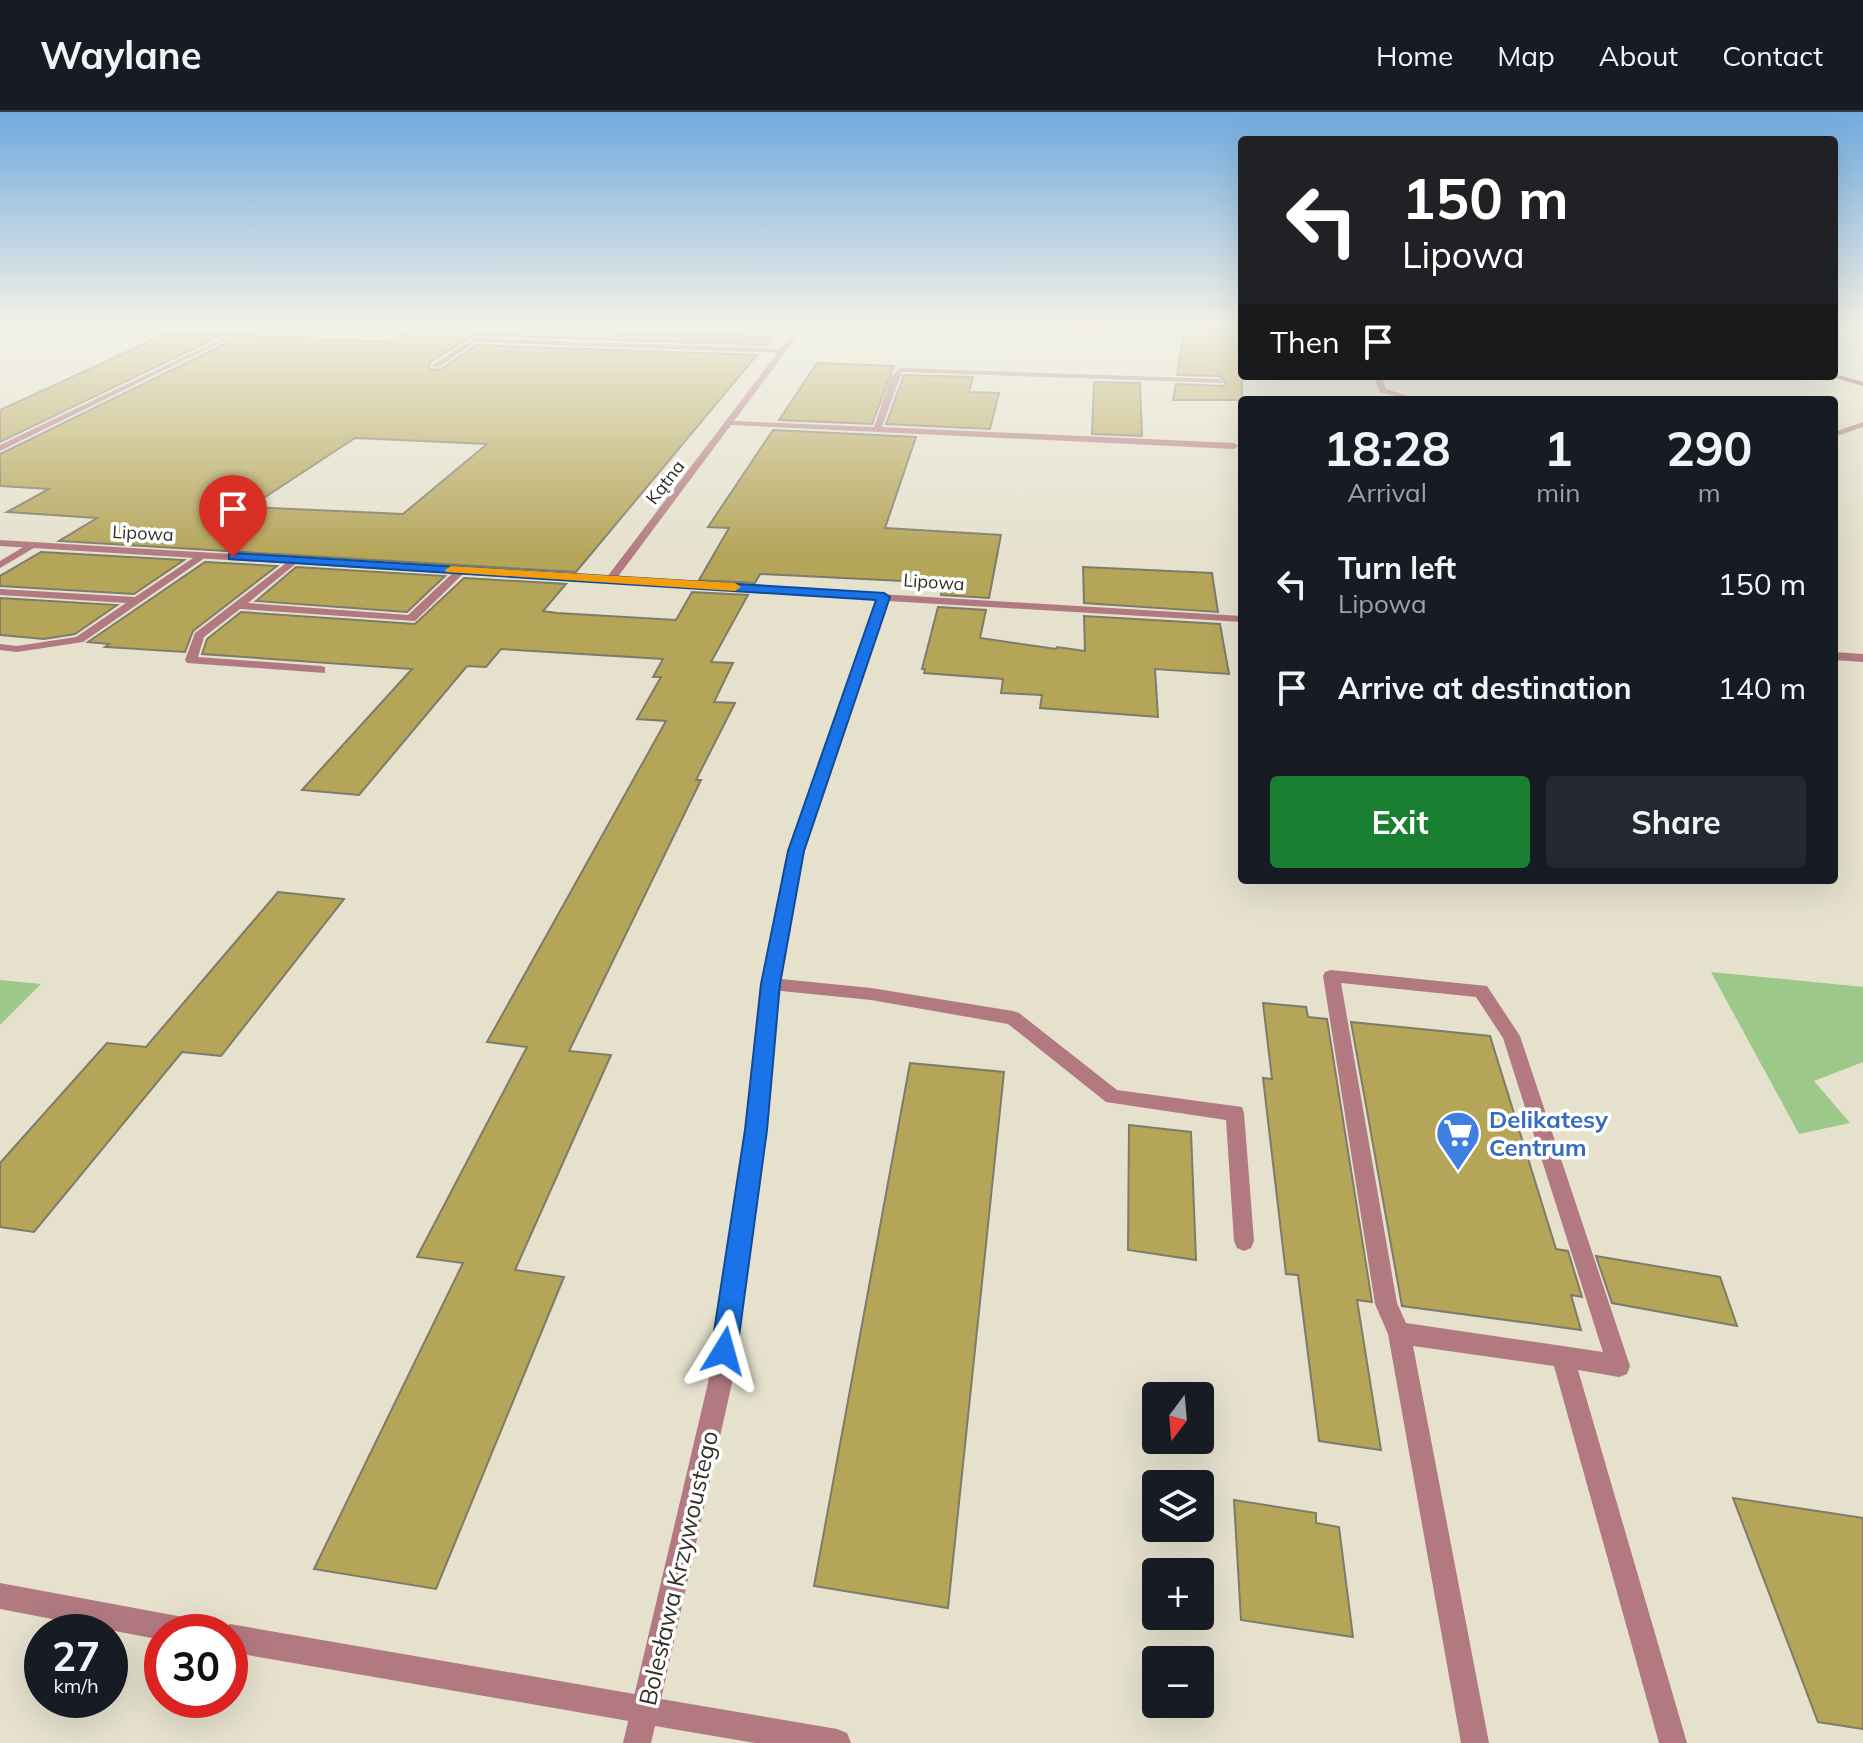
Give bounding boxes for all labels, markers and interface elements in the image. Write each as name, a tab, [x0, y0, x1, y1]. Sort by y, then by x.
text: Waylane	[40, 31, 202, 79]
text: Home	[1376, 38, 1453, 73]
text: Map	[1497, 38, 1555, 73]
text: About	[1599, 38, 1678, 73]
text: Contact	[1722, 38, 1823, 73]
text: 150 m	[1402, 163, 1569, 233]
icon: left	[1270, 168, 1374, 272]
text: Lipowa	[1402, 232, 1525, 277]
icon: arrive	[1356, 320, 1400, 364]
text: Then	[1270, 323, 1340, 361]
text: 18:28	[1324, 418, 1451, 478]
text: 1	[1544, 418, 1573, 478]
text: 290	[1666, 418, 1752, 478]
street label: Kątna	[641, 455, 689, 509]
pin	[199, 475, 267, 557]
text: Arrival	[1347, 476, 1427, 509]
text: min	[1536, 476, 1580, 509]
text: m	[1698, 476, 1721, 509]
icon: arrive	[211, 487, 255, 531]
street label: Lipowa	[112, 520, 174, 546]
text: Turn left	[1338, 549, 1456, 587]
icon: left	[1270, 562, 1314, 606]
text: 150 m	[1718, 565, 1806, 603]
street label: Lipowa	[903, 568, 965, 596]
text: Lipowa	[1338, 587, 1427, 620]
icon: arrive	[1270, 666, 1314, 710]
text: Arrive at destination	[1338, 669, 1632, 707]
text: 140 m	[1718, 669, 1806, 707]
button: Exit	[1270, 776, 1530, 868]
button: Share	[1546, 776, 1806, 868]
place label: Delikatesy Centrum	[1489, 1104, 1609, 1162]
supermarket icon: Delikatesy Centrum	[1434, 1109, 1482, 1172]
position arrow	[682, 1309, 766, 1393]
north arrow	[1142, 1382, 1214, 1454]
map controls	[1142, 1382, 1214, 1718]
street label: Bolesława Krzywoustego	[632, 1428, 724, 1708]
button: layers	[1142, 1470, 1214, 1542]
button: +	[1142, 1558, 1214, 1630]
speed limit sign: 30	[144, 1614, 248, 1718]
text: 27	[52, 1631, 100, 1681]
button: −	[1142, 1646, 1214, 1718]
text: km/h	[53, 1673, 99, 1698]

